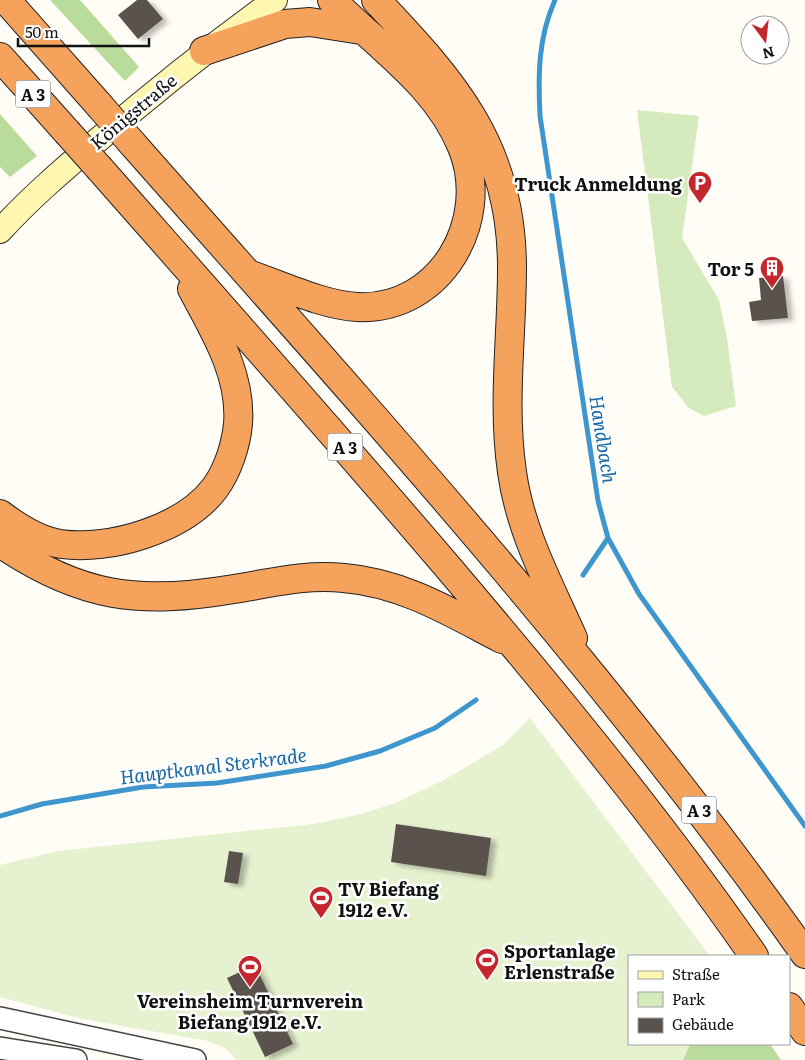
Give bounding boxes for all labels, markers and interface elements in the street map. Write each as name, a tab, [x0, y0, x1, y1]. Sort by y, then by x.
scale bar	[18, 15, 149, 47]
north arrow	[740, 15, 790, 65]
text: 50 m	[25, 20, 59, 43]
text: N	[760, 42, 777, 65]
street label: Königstraße	[84, 67, 182, 155]
road number: A 3	[15, 80, 50, 108]
place label: Truck Anmeldung	[514, 170, 683, 197]
parking icon: Truck Anmeldung	[687, 170, 713, 204]
place label: Tor 5	[707, 255, 754, 282]
building icon: Tor 5	[759, 255, 785, 289]
water label: Handbach	[583, 393, 625, 485]
road number: A 3	[328, 434, 362, 461]
water label: Hauptkanal Sterkrade	[118, 740, 308, 790]
road number: A 3	[682, 796, 716, 824]
place label: TV Biefang 1912 e.V.	[338, 875, 440, 923]
sports icon: TV Biefang 1912 e.V.	[308, 885, 334, 919]
place label: Sportanlage Erlenstraße	[504, 937, 616, 985]
sports icon: Sportanlage Erlenstraße	[474, 947, 500, 981]
sports icon: Vereinsheim Turnverein Biefang 1912 e.V.	[237, 954, 263, 988]
legend	[628, 955, 790, 1045]
text: Straße	[672, 962, 720, 985]
place label: Vereinsheim Turnverein Biefang 1912 e.V.	[137, 987, 364, 1035]
text: Park	[672, 987, 706, 1010]
text: Gebäude	[672, 1012, 734, 1035]

